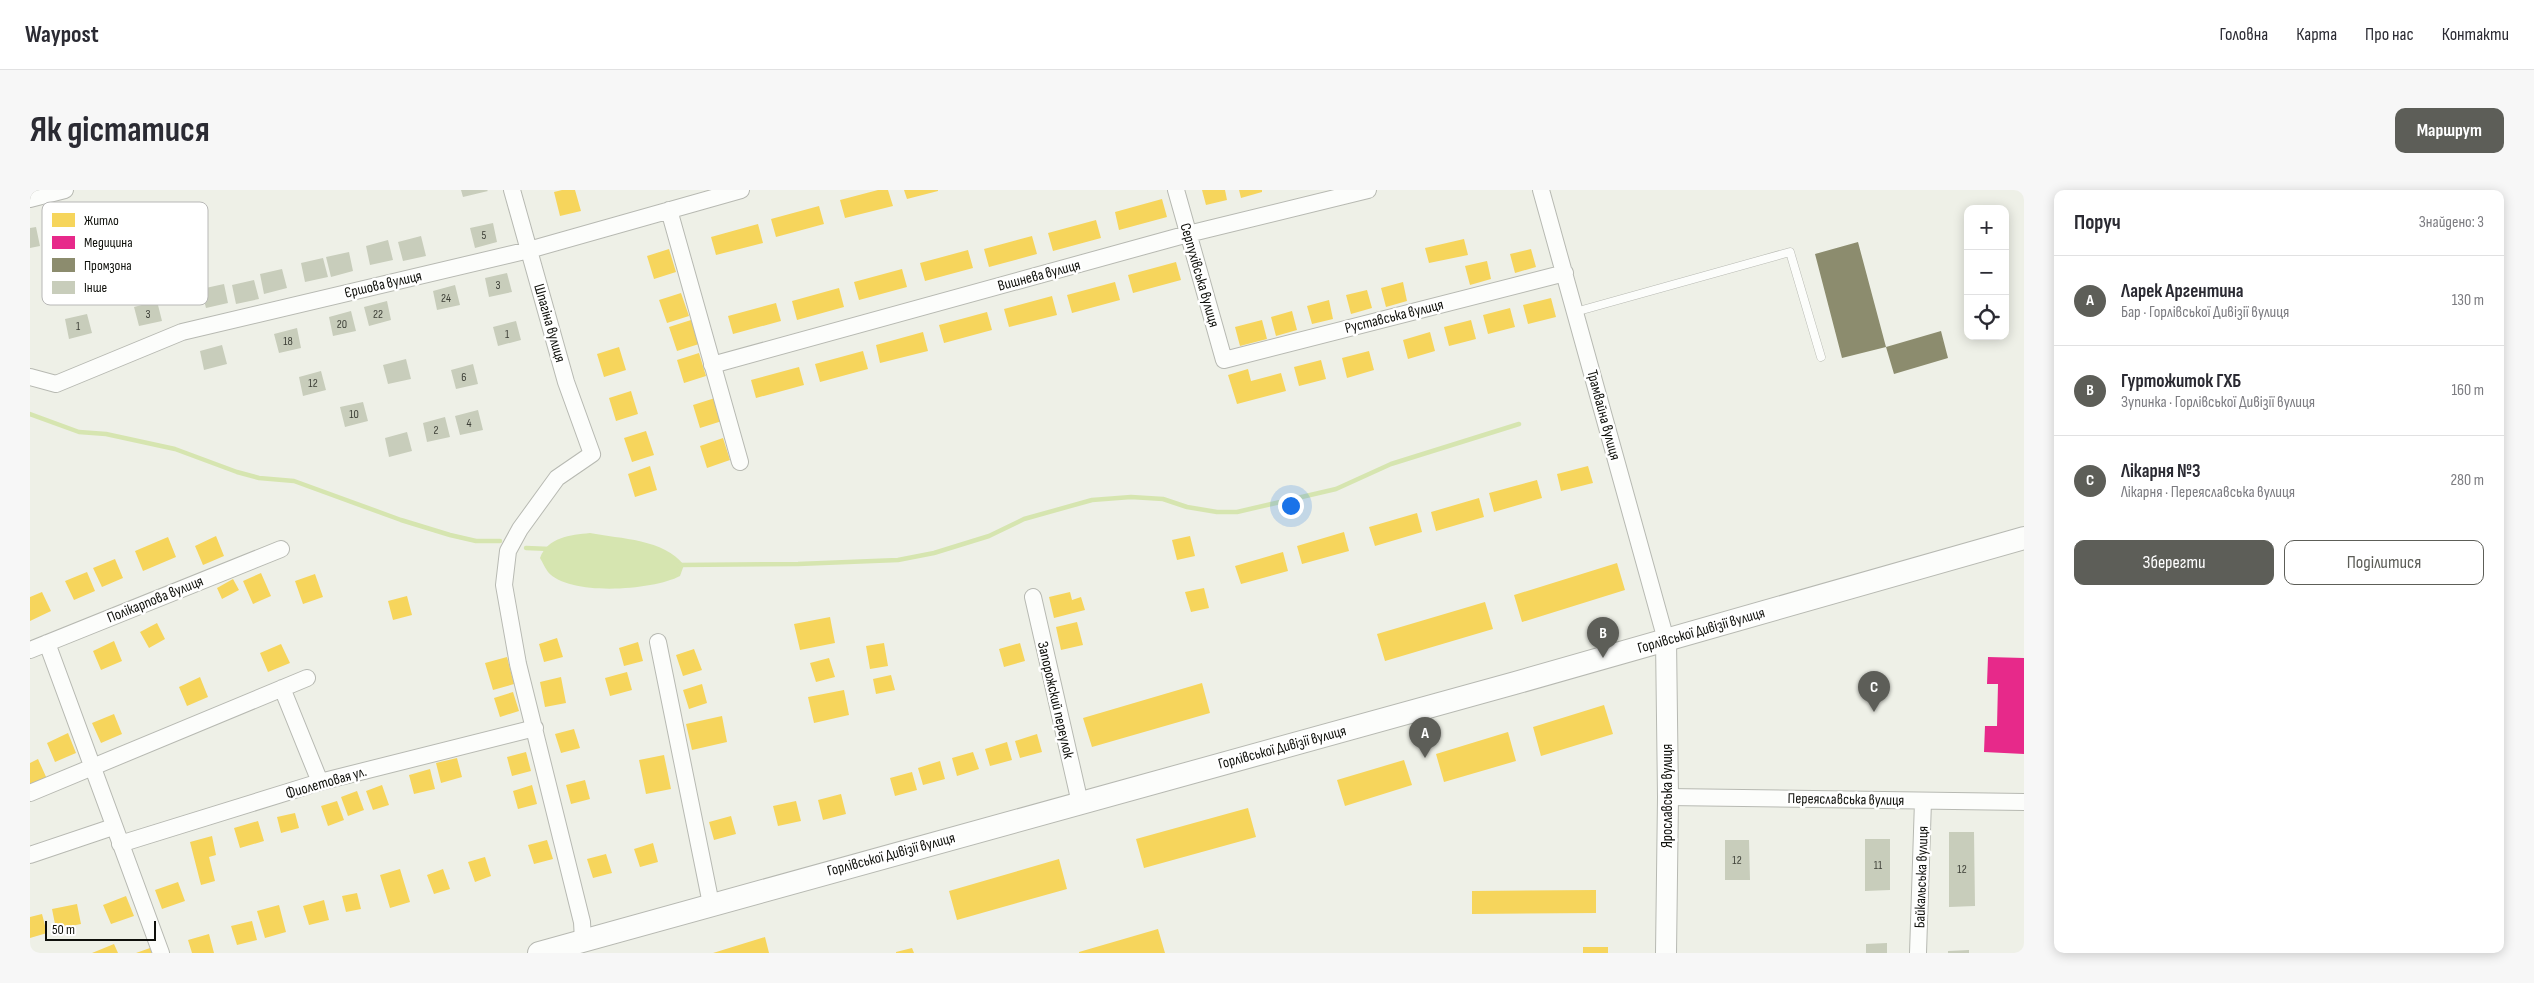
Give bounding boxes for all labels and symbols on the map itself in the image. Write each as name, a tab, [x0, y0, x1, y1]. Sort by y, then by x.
legend	[42, 202, 208, 305]
text: Житло	[84, 212, 119, 229]
street label: Серпухівська вулиця	[1176, 221, 1224, 330]
house number: 5	[482, 228, 487, 243]
text: Медицина	[84, 234, 133, 251]
street label: Вишнева вулиця	[996, 255, 1083, 296]
text: Промзона	[84, 257, 132, 274]
street label: Єршова вулиця	[343, 266, 424, 303]
house number: 3	[495, 278, 501, 293]
text: Інше	[84, 279, 107, 296]
street label: Шпагіна вулиця	[529, 282, 570, 365]
house number: 24	[441, 291, 451, 306]
street label: Руставська вулиця	[1343, 295, 1445, 338]
house number: 3	[145, 307, 151, 322]
house number: 22	[373, 307, 383, 322]
house number: 20	[337, 317, 347, 332]
house number: 1	[76, 319, 81, 334]
house number: 1	[505, 327, 510, 342]
house number: 18	[283, 334, 293, 349]
street label: Трамвайна вулиця	[1582, 368, 1625, 462]
house number: 6	[461, 370, 467, 385]
house number: 12	[308, 376, 318, 391]
house number: 10	[349, 407, 359, 422]
house number: 4	[466, 416, 472, 431]
house number: 2	[434, 423, 439, 438]
your location	[1278, 493, 1304, 519]
street label: Полікарпова вулиця	[104, 571, 206, 627]
street label: Горлівської Дивізії вулиця	[1635, 603, 1767, 658]
pin: B	[1587, 617, 1619, 658]
street label: Запорожский переулок	[1033, 640, 1078, 761]
pin: C	[1858, 671, 1890, 712]
pin: A	[1409, 717, 1441, 758]
street label: Горлівської Дивізії вулиця	[1216, 721, 1348, 774]
street label: Ярославська вулиця	[1658, 744, 1677, 848]
street label: Фиолетовая ул.	[283, 762, 369, 803]
street label: Переяславська вулиця	[1788, 789, 1905, 810]
street label: Байкальська вулиця	[1910, 826, 1933, 928]
street label: Горлівської Дивізії вулиця	[825, 828, 957, 881]
house number: 12	[1732, 853, 1742, 868]
house number: 11	[1874, 858, 1883, 873]
house number: 12	[1957, 862, 1967, 877]
scale bar	[45, 918, 156, 941]

